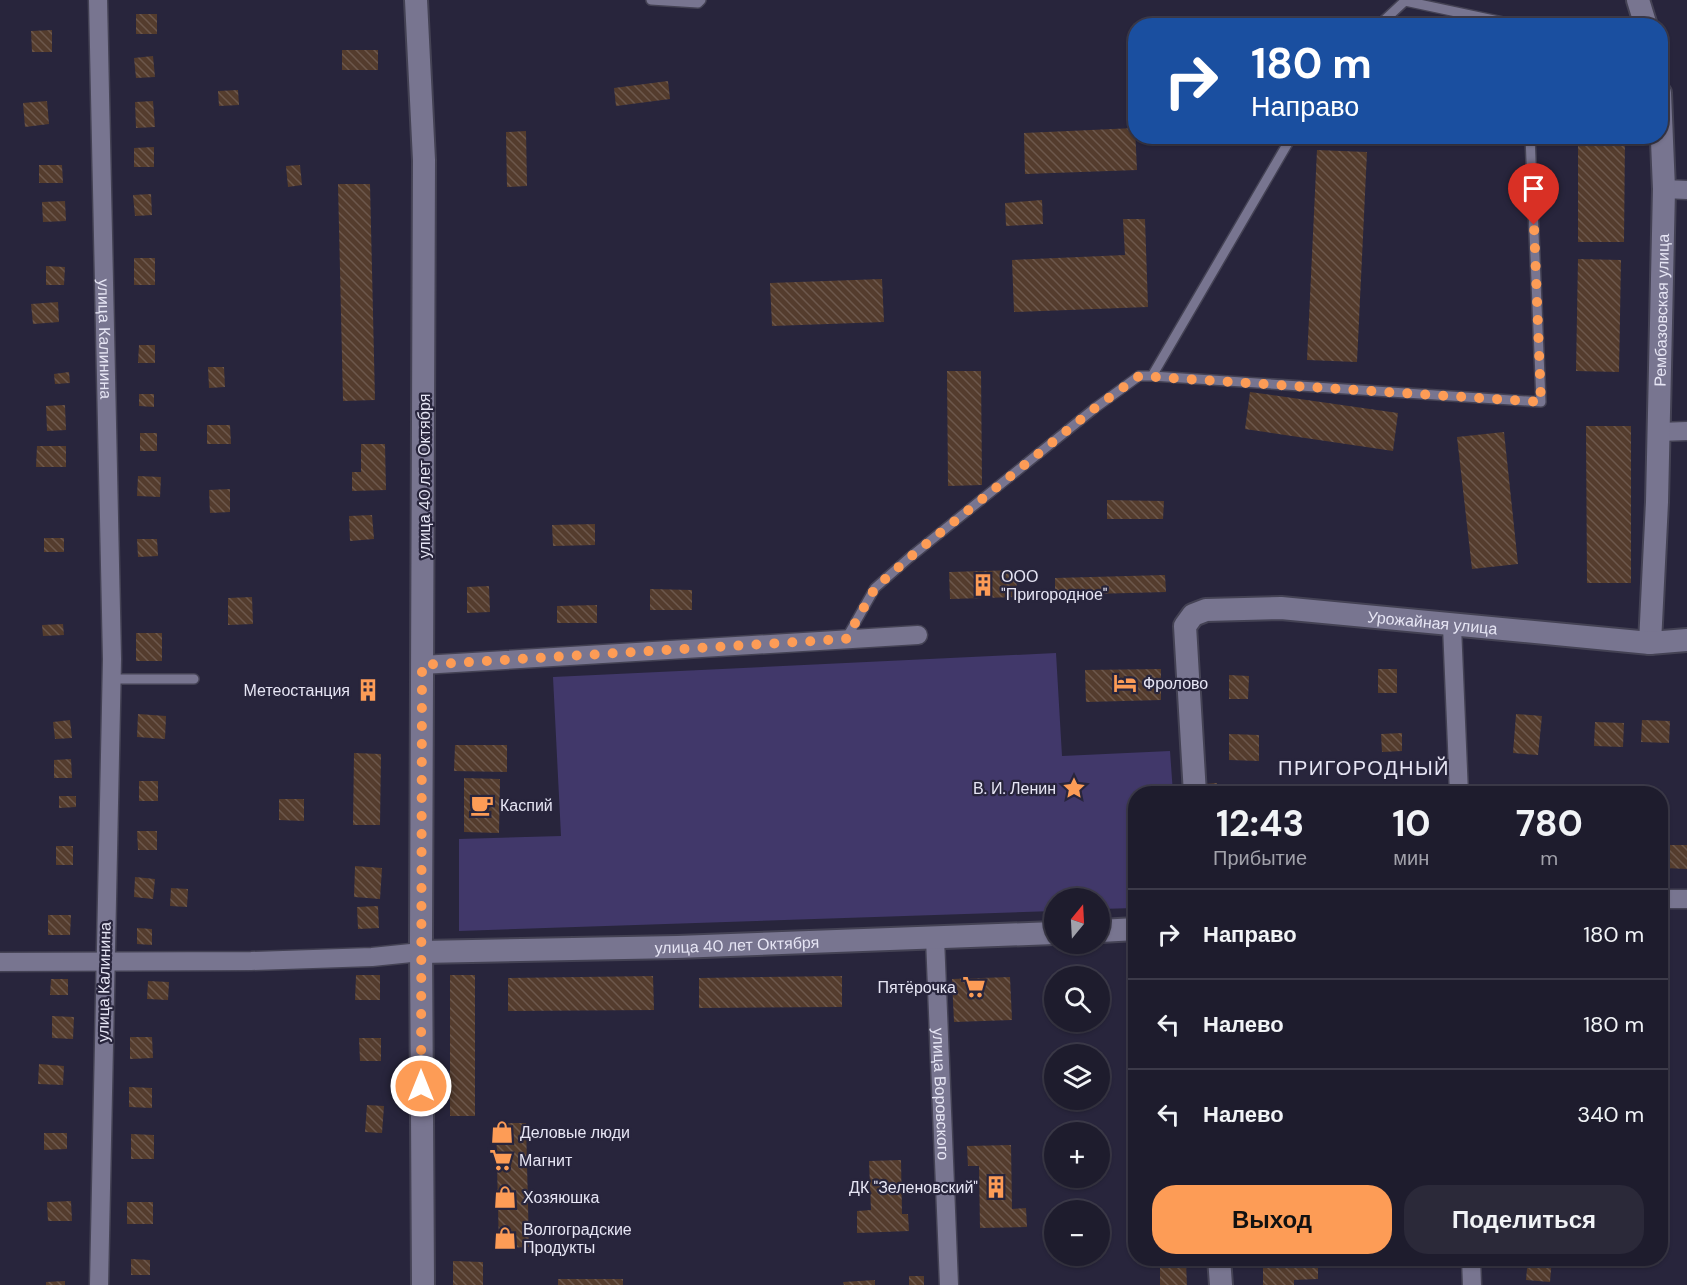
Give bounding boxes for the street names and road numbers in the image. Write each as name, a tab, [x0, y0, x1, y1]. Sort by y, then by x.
street label: Рембазовская улица	[1649, 233, 1673, 387]
street label: улица Калинина	[93, 279, 117, 399]
street label: улица 40 лет Октября	[414, 394, 435, 558]
street label: Урожайная улица	[1367, 606, 1498, 639]
street label: улица Калинина	[92, 922, 116, 1042]
street label: улица 40 лет Октября	[654, 931, 820, 958]
street label: улица Воровского	[928, 1027, 954, 1161]

